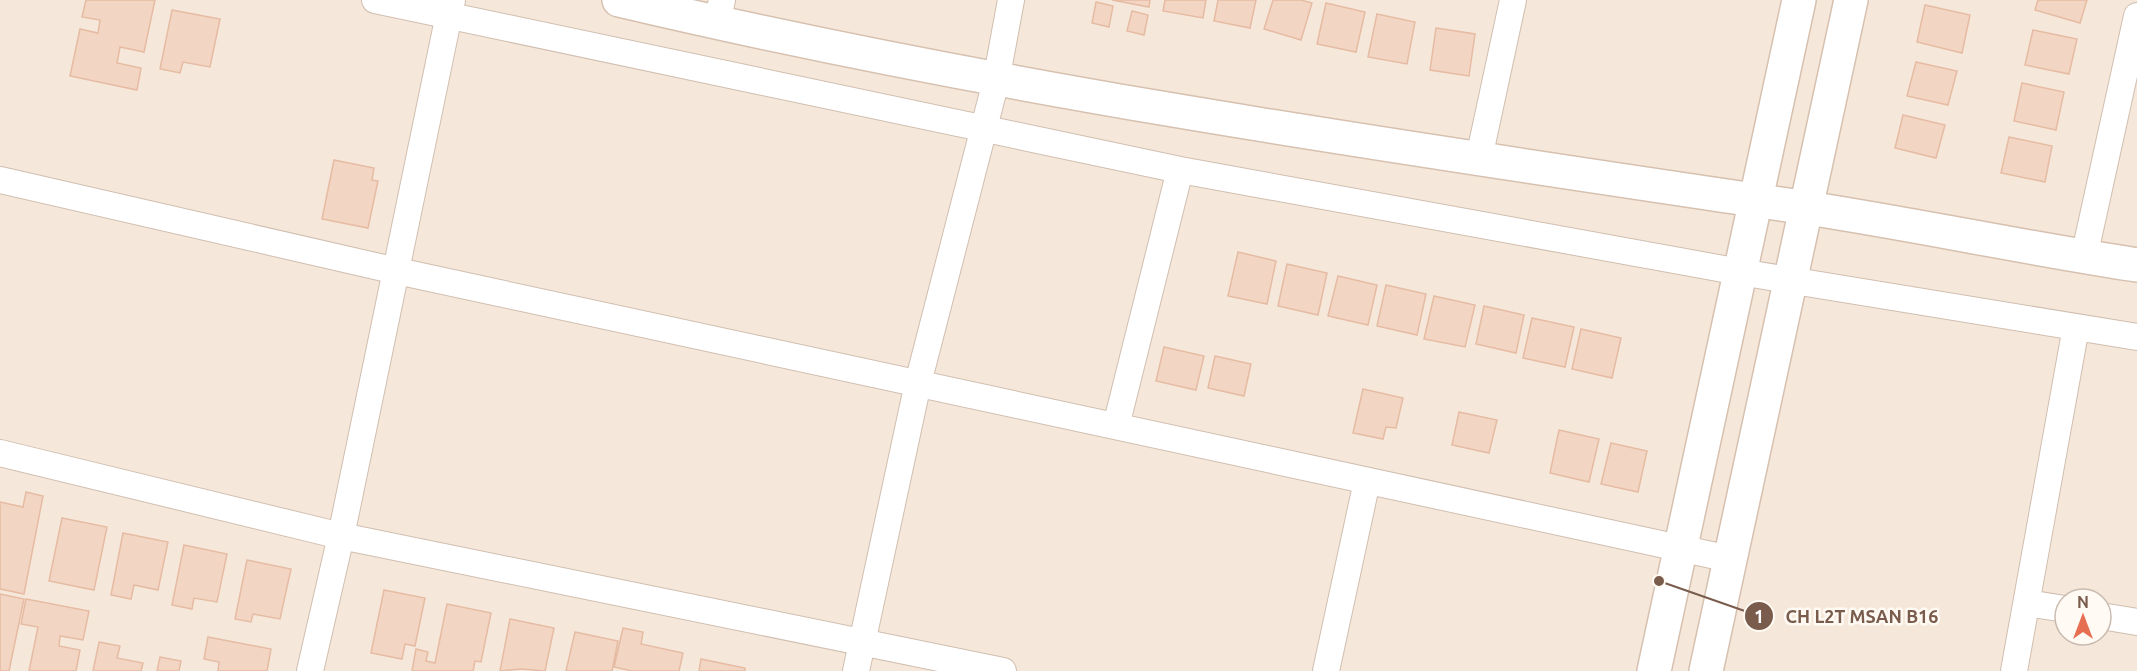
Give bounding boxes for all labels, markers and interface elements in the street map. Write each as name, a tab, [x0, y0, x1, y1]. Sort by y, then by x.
north arrow	[2053, 587, 2113, 647]
text: N	[2077, 593, 2089, 611]
callout: CH L2T MSAN B16	[1744, 598, 1951, 634]
text: 1	[1754, 606, 1764, 626]
text: CH L2T MSAN B16	[1786, 606, 1938, 626]

